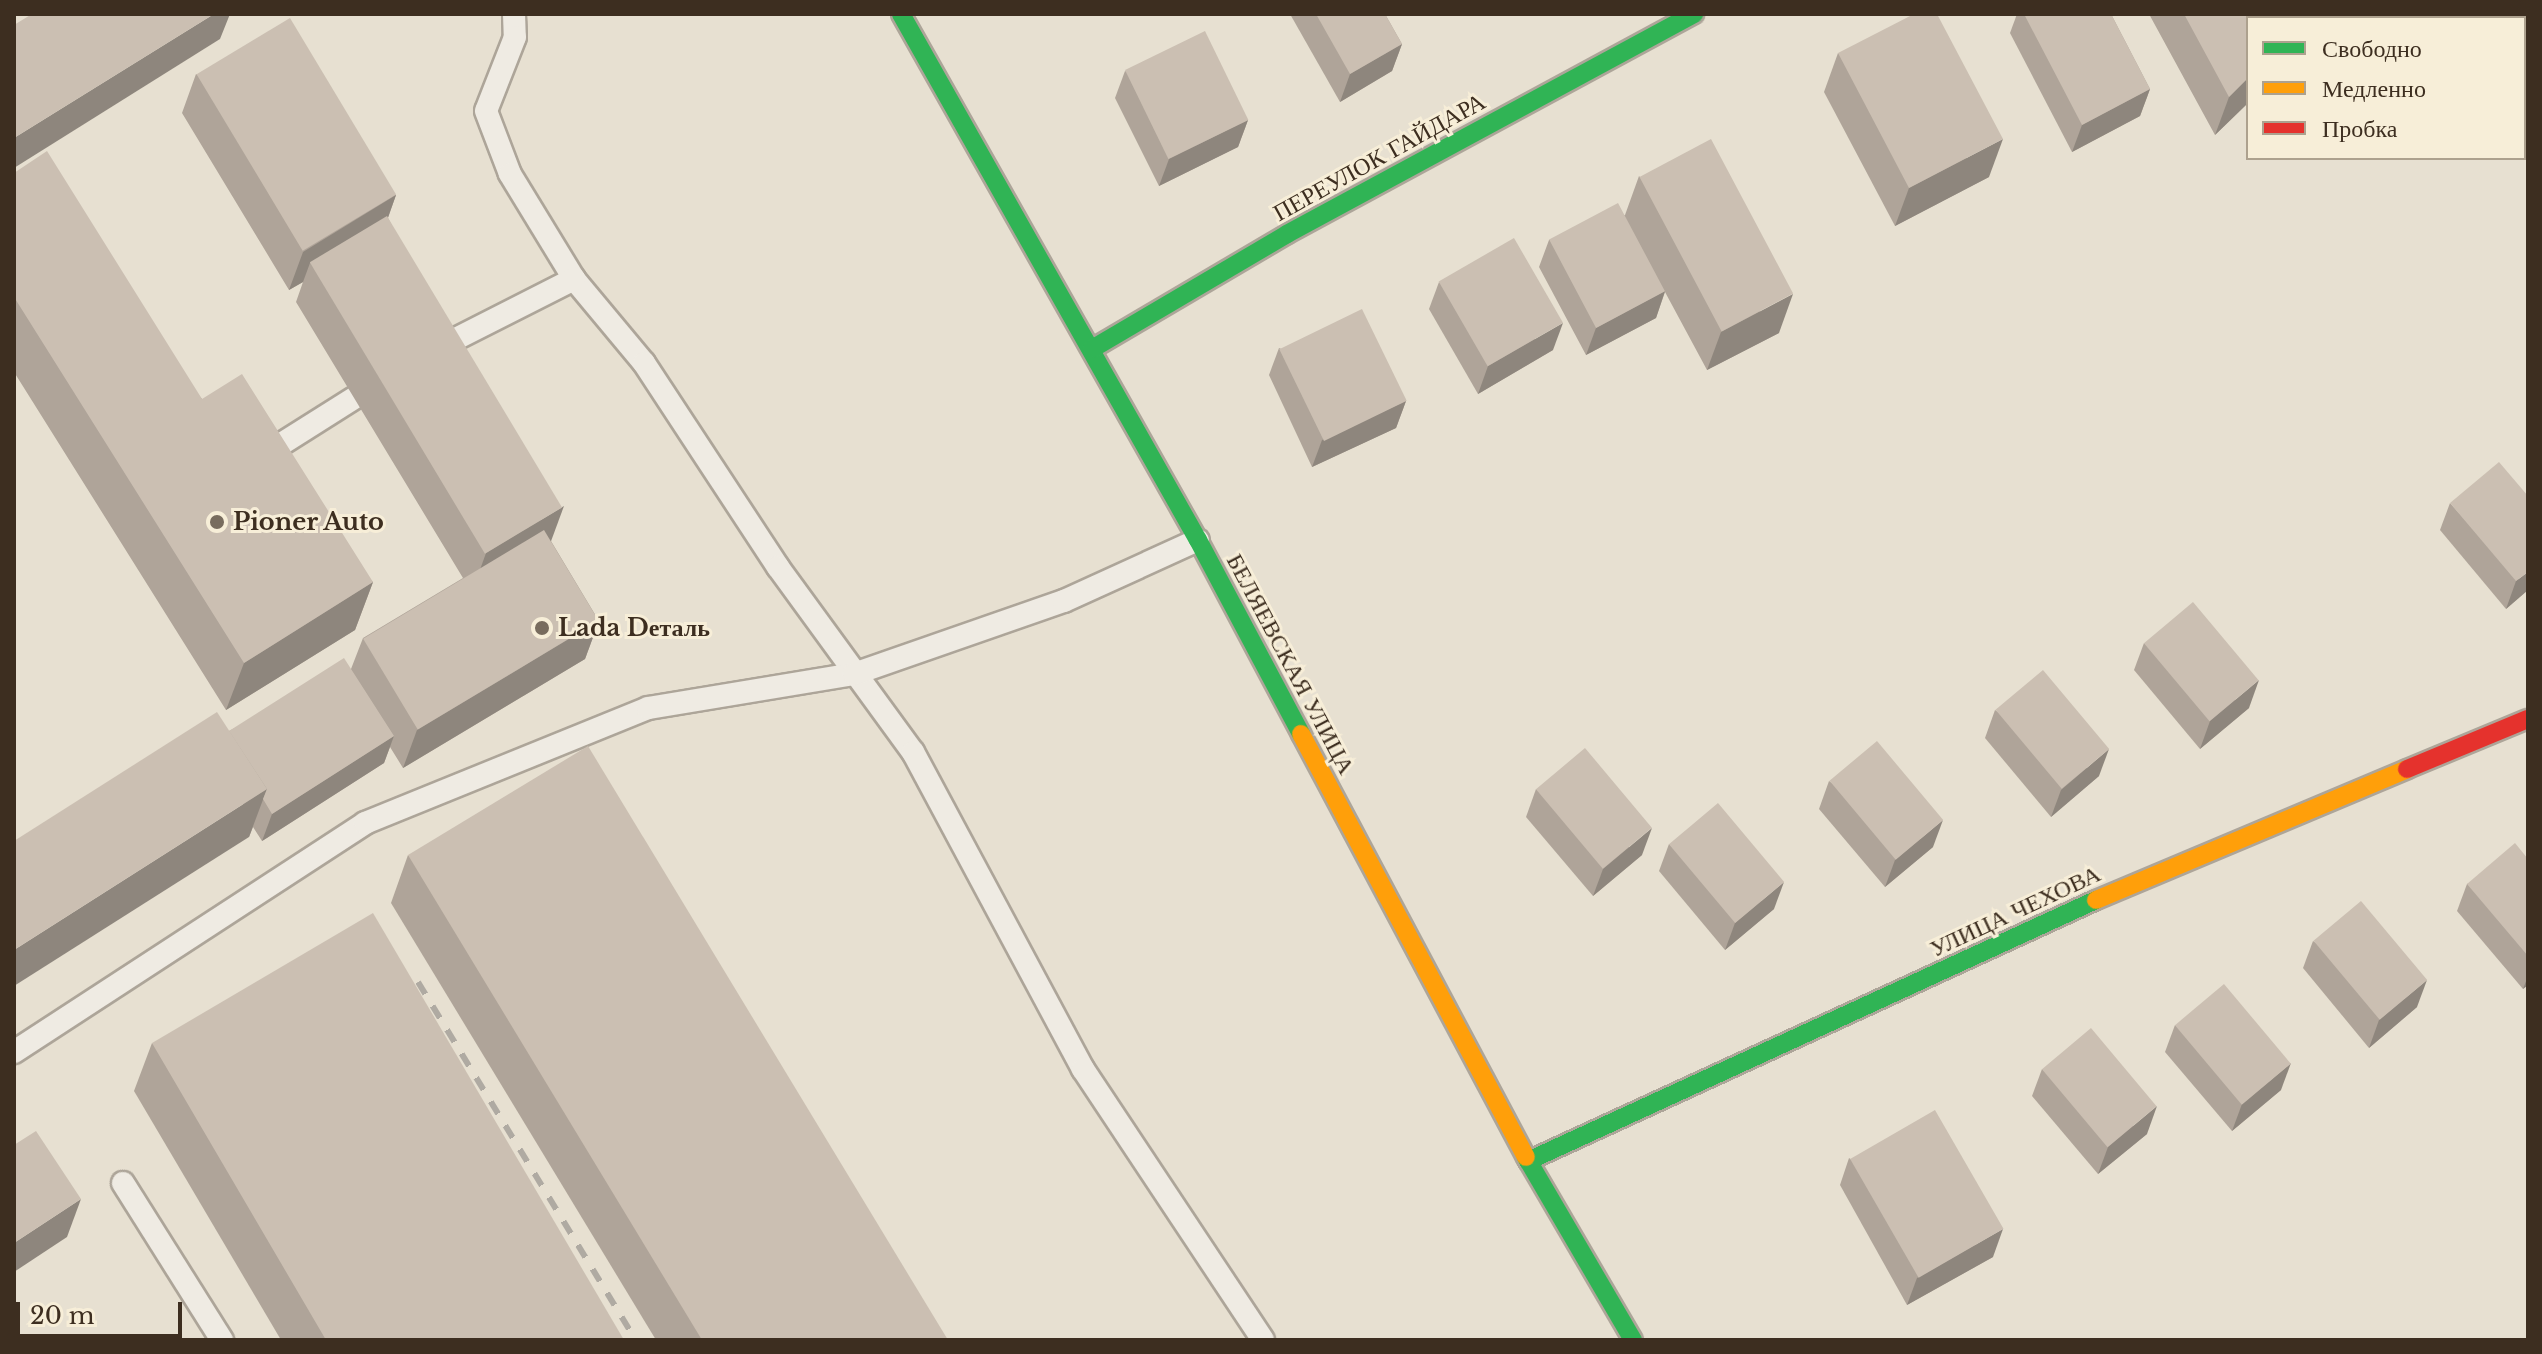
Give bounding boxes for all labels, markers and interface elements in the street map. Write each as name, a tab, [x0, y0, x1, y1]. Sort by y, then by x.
legend	[2246, 16, 2526, 160]
text: Свободно	[2322, 34, 2422, 63]
text: Медленно	[2322, 74, 2426, 103]
street label: ПЕРЕУЛОК ГАЙДАРА	[1268, 87, 1490, 227]
text: Пробка	[2322, 114, 2398, 143]
place label: Pioner Auto	[233, 508, 385, 536]
marker: Pioner Auto	[208, 513, 226, 531]
street label: БЕЛЯЕВСКАЯ УЛИЦА	[1221, 549, 1361, 779]
place label: Lada Dеталь	[558, 614, 710, 642]
marker: Lada Dеталь	[533, 619, 551, 637]
street label: УЛИЦА ЧЕХОВА	[1925, 859, 2105, 963]
scale bar	[20, 1286, 186, 1336]
text: 20 m	[30, 1301, 95, 1330]

